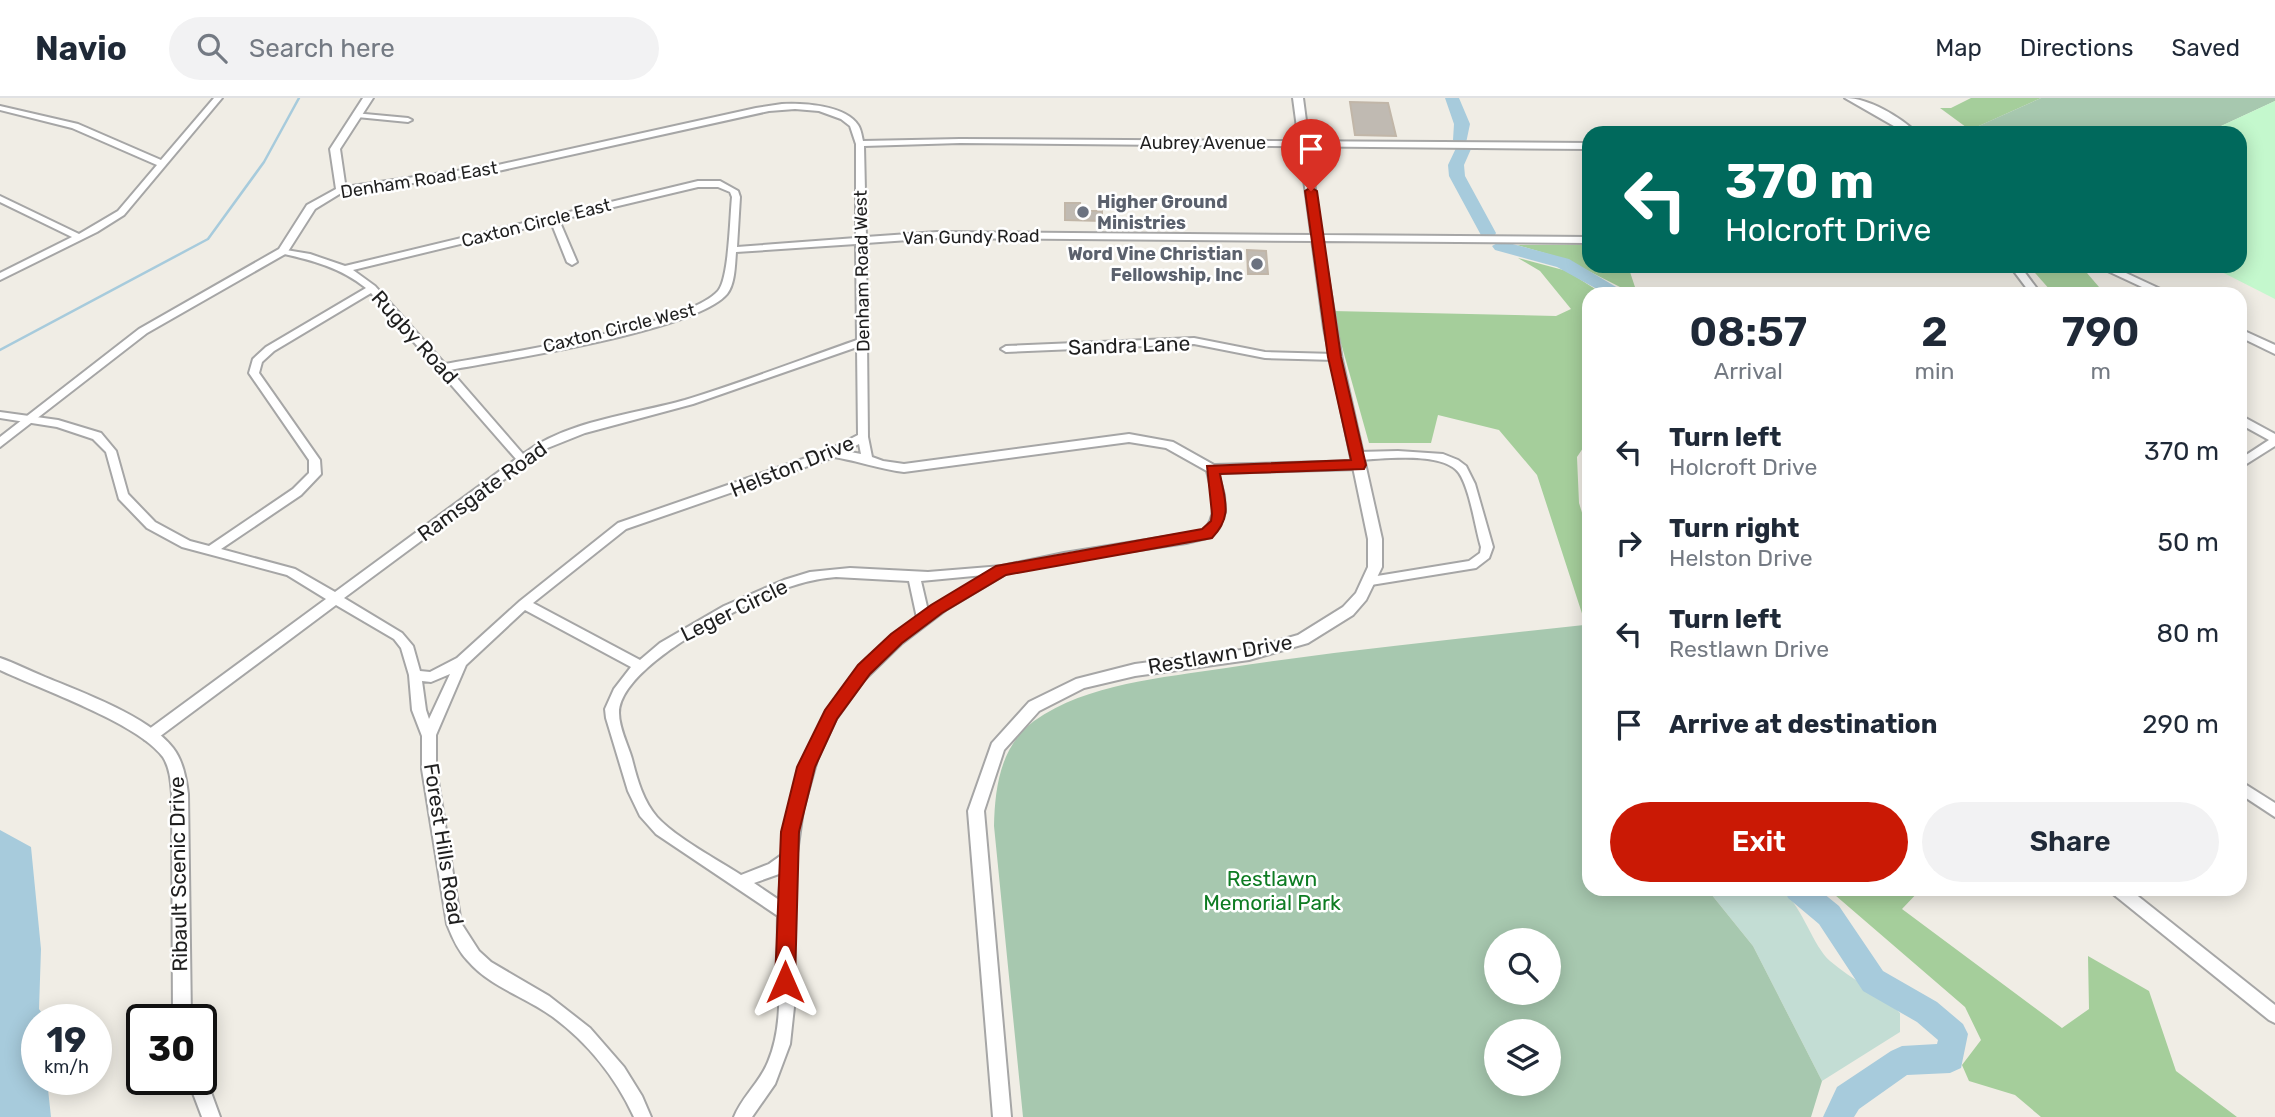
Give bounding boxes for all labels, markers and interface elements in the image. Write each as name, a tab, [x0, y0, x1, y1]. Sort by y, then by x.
search box	[169, 17, 659, 80]
text: Navio	[35, 29, 127, 68]
icon: search	[193, 29, 231, 67]
text: Search here	[249, 33, 395, 64]
text: Map	[1935, 34, 1982, 62]
text: Directions	[2020, 34, 2133, 62]
text: Saved	[2171, 34, 2240, 62]
pin	[1281, 119, 1341, 191]
icon: arrive	[1292, 130, 1330, 168]
street label: Aubrey Avenue	[1140, 132, 1266, 154]
text: 370 m	[1725, 152, 1874, 210]
icon: left	[1610, 154, 1701, 245]
street label: Denham Road East	[339, 157, 499, 203]
street label: Denham Road West	[850, 190, 874, 352]
place label: Higher Ground Ministries	[1097, 191, 1228, 234]
street label: Caxton Circle East	[459, 194, 613, 252]
marker: Higher Ground Ministries	[1075, 204, 1091, 220]
text: Holcroft Drive	[1725, 211, 1931, 249]
street label: Van Gundy Road	[902, 225, 1040, 249]
place label: Word Vine Christian Fellowship, Inc	[1068, 243, 1243, 286]
marker: Word Vine Christian Fellowship, Inc	[1249, 256, 1265, 272]
street label: Rugby Road	[367, 285, 463, 389]
street label: Caxton Circle West	[541, 298, 697, 358]
text: 08:57	[1689, 307, 1807, 357]
text: 2	[1921, 307, 1948, 357]
text: 790	[2062, 307, 2140, 357]
street label: Sandra Lane	[1067, 330, 1191, 360]
text: Arrival	[1714, 357, 1783, 385]
text: min	[1915, 357, 1954, 385]
text: m	[2090, 357, 2111, 385]
text: Turn left	[1669, 422, 1781, 453]
street label: Helston Drive	[726, 430, 858, 502]
icon: left	[1610, 433, 1648, 471]
street label: Ramsgate Road	[413, 436, 551, 546]
text: 370 m	[2144, 436, 2219, 467]
text: Holcroft Drive	[1669, 453, 1817, 481]
text: Turn right	[1669, 513, 1799, 544]
icon: right	[1610, 524, 1648, 562]
text: 50 m	[2158, 527, 2219, 558]
text: Helston Drive	[1669, 544, 1813, 572]
street label: Leger Circle	[677, 573, 791, 647]
text: Turn left	[1669, 604, 1781, 635]
icon: left	[1610, 615, 1648, 653]
text: 80 m	[2156, 618, 2219, 649]
street label: Restlawn Drive	[1146, 629, 1294, 679]
text: Restlawn Drive	[1669, 635, 1829, 663]
icon: arrive	[1610, 706, 1648, 744]
text: Arrive at destination	[1669, 709, 1937, 740]
text: 290 m	[2142, 709, 2219, 740]
street label: Forest Hills Road	[419, 761, 469, 927]
street label: Ribault Scenic Drive	[164, 776, 192, 972]
button: Exit	[1610, 802, 1908, 882]
button: Share	[1922, 802, 2219, 882]
park label: Restlawn Memorial Park	[1203, 866, 1341, 915]
map controls	[1484, 928, 1561, 1096]
button: search	[1484, 928, 1561, 1005]
position arrow	[748, 945, 822, 1019]
speed limit sign: 30	[126, 1004, 217, 1095]
text: 19	[47, 1019, 86, 1061]
button: layers	[1484, 1019, 1561, 1096]
text: km/h	[44, 1056, 89, 1078]

